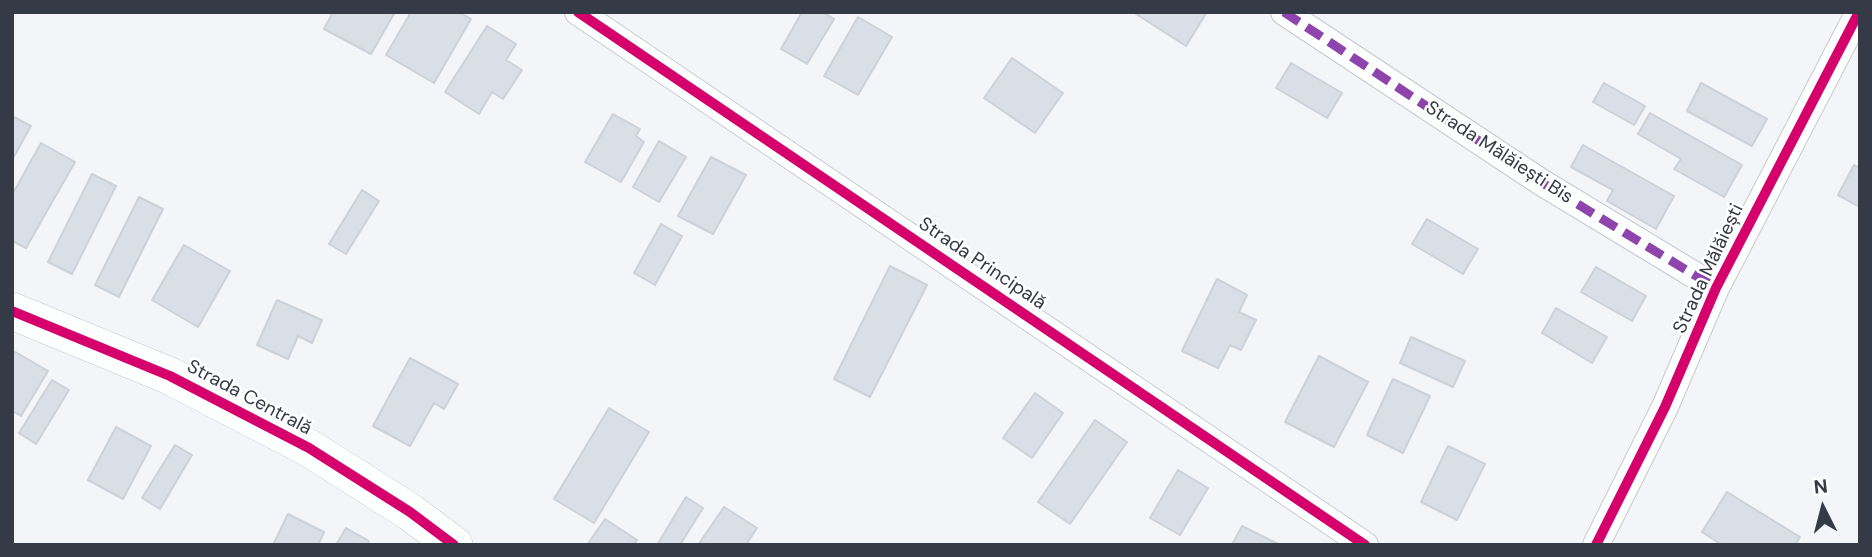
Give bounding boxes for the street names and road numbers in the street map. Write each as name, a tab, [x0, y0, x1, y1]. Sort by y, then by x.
street label: Strada Mălăiești Bis	[1421, 97, 1577, 209]
street label: Strada Mălăiești	[1669, 201, 1749, 337]
street label: Strada Principală	[914, 213, 1050, 315]
street label: Strada Centrală	[183, 356, 315, 440]

